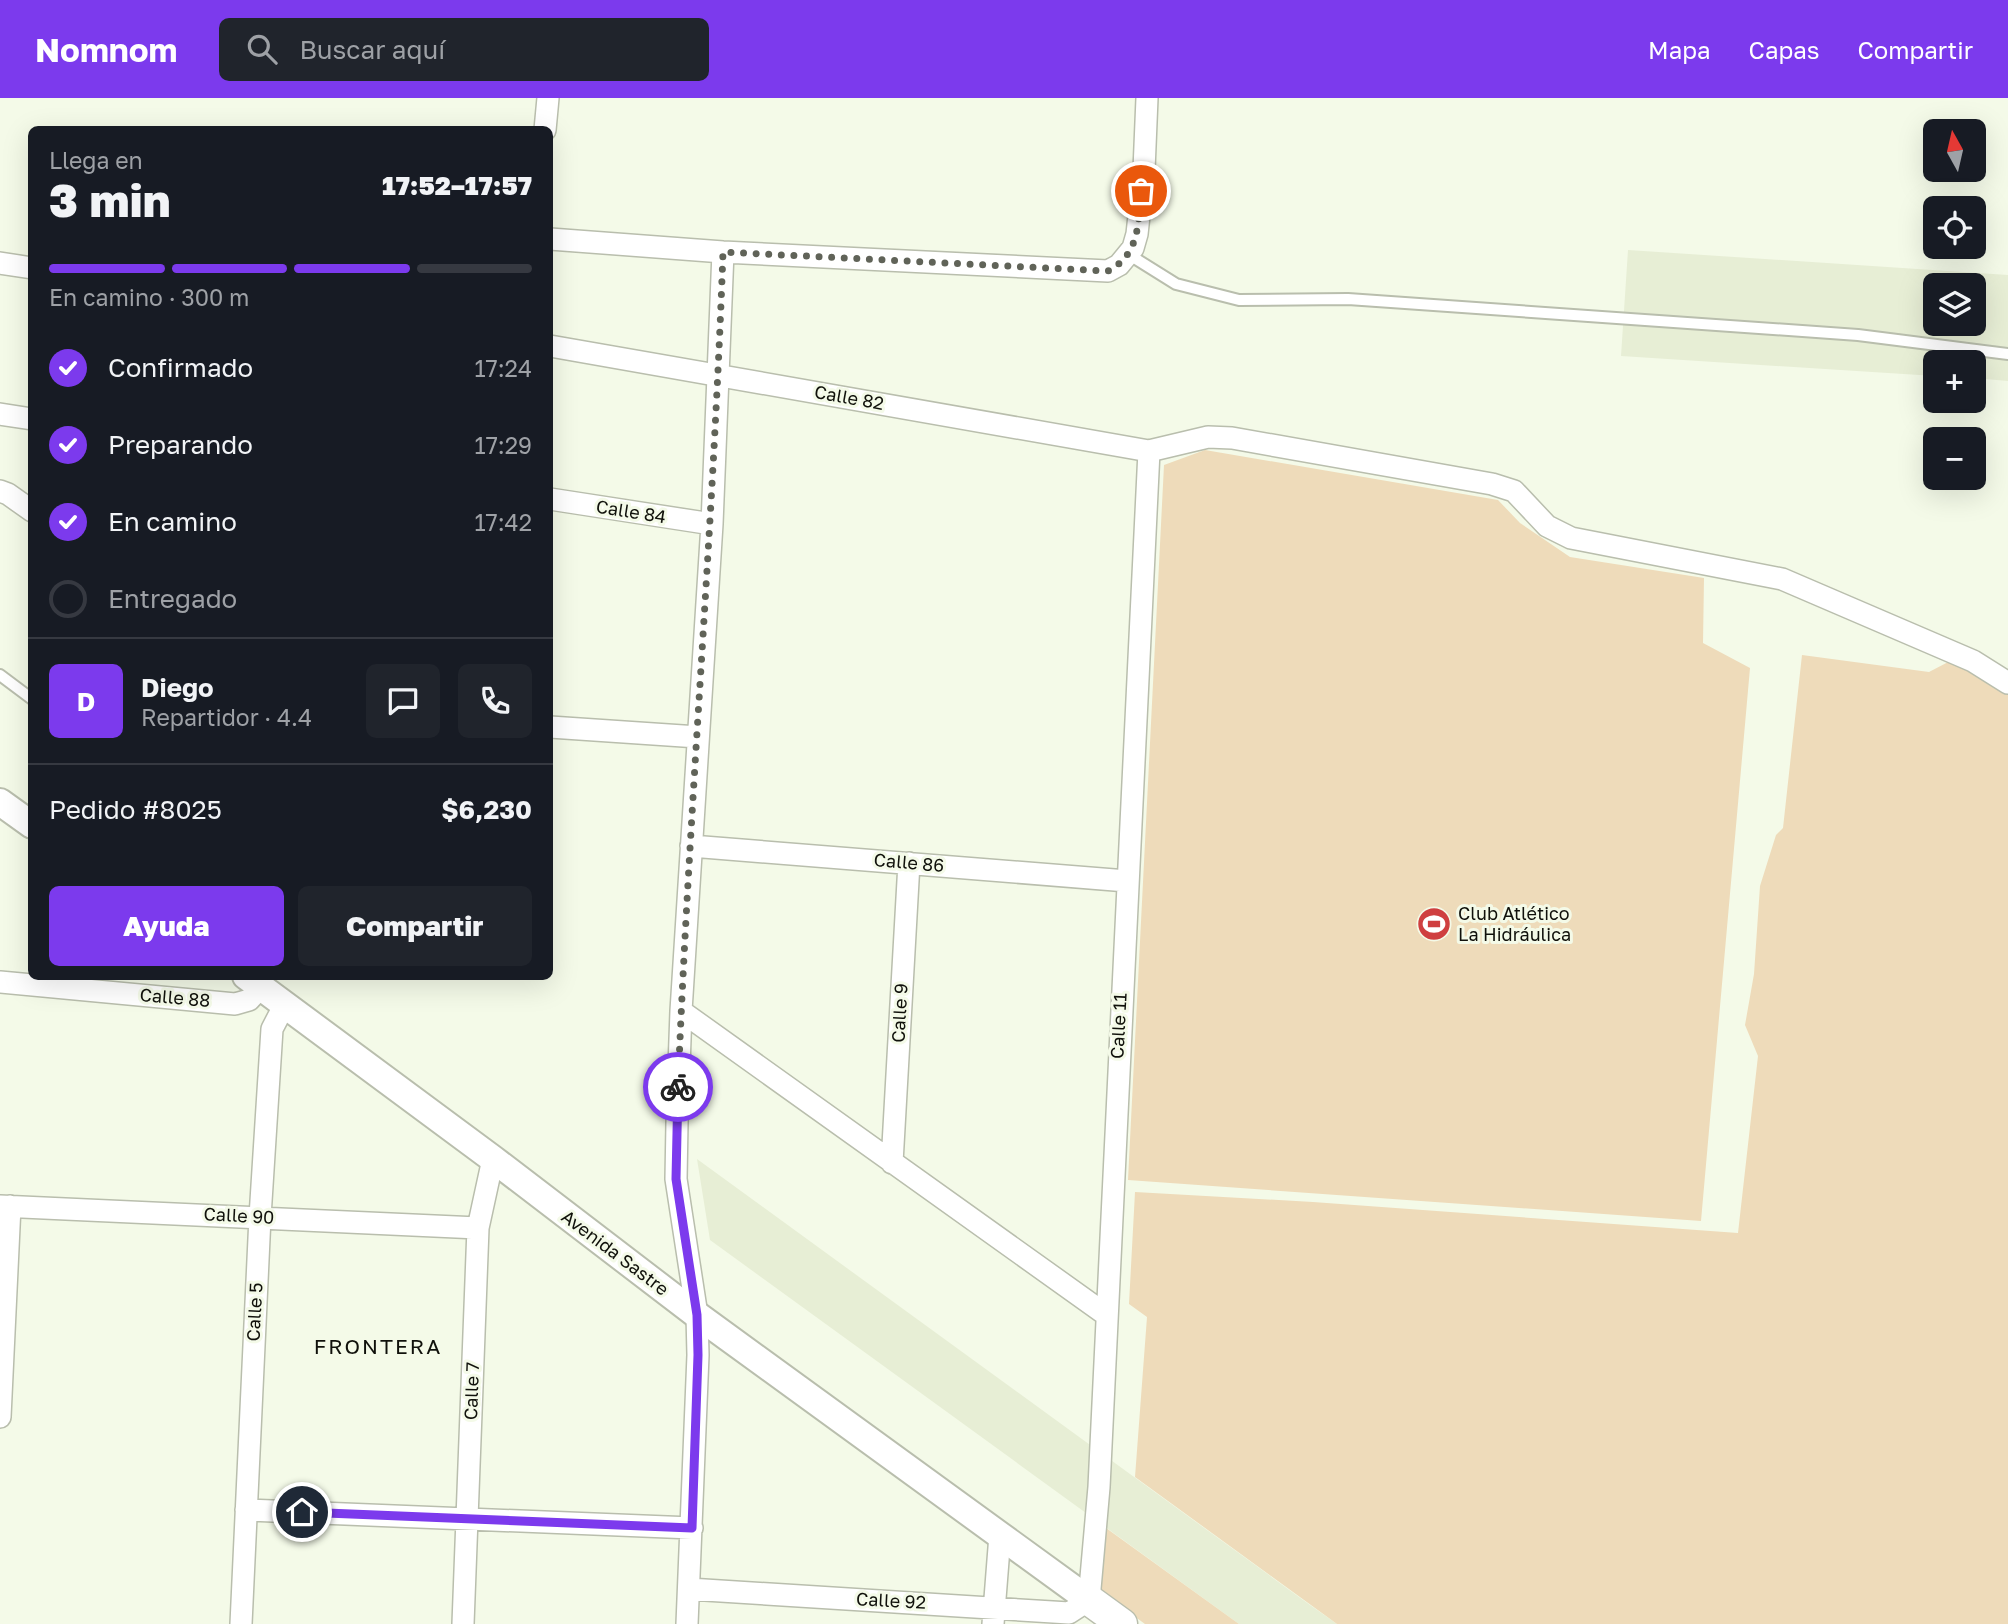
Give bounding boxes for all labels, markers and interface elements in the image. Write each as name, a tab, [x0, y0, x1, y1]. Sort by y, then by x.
search box	[219, 18, 709, 81]
text: Nomnom	[35, 30, 177, 69]
icon: search	[243, 30, 281, 68]
text: Buscar aquí	[299, 34, 445, 65]
text: Mapa	[1648, 35, 1711, 64]
text: Capas	[1749, 35, 1819, 64]
text: Compartir	[1857, 35, 1973, 64]
north arrow	[1923, 119, 1986, 182]
map controls	[1923, 119, 1986, 490]
text: Llega en	[49, 146, 143, 174]
pin	[1111, 161, 1171, 221]
text: 17:52–17:57	[382, 170, 532, 201]
text: 3 min	[49, 172, 171, 227]
icon: bag	[1122, 172, 1160, 210]
button: locate	[1923, 196, 1986, 259]
button: layers	[1923, 273, 1986, 336]
text: En camino · 300 m	[49, 283, 249, 311]
icon: check	[49, 349, 87, 387]
button: +	[1923, 350, 1986, 413]
text: Confirmado	[108, 352, 253, 383]
text: 17:24	[474, 354, 532, 382]
street label: Calle 82	[813, 380, 886, 414]
icon: check	[49, 426, 87, 464]
button: −	[1923, 427, 1986, 490]
text: Preparando	[108, 429, 253, 460]
text: 17:29	[475, 431, 532, 459]
street label: Calle 84	[595, 495, 668, 527]
icon: check	[49, 503, 87, 541]
text: En camino	[108, 506, 237, 537]
text: 17:42	[474, 508, 532, 536]
text: Entregado	[108, 583, 237, 614]
button: chat	[366, 664, 440, 738]
button: phone	[458, 664, 532, 738]
text: Diego	[141, 672, 214, 703]
text: D	[77, 686, 95, 717]
text: Repartidor · 4.4	[141, 703, 312, 731]
text: Pedido #8025	[49, 794, 222, 825]
text: $6,230	[441, 794, 532, 825]
street label: Calle 86	[873, 848, 945, 876]
button: Ayuda	[49, 886, 284, 966]
button: Compartir	[298, 886, 532, 966]
place label: Club Atlético La Hidráulica	[1458, 902, 1571, 945]
sports icon: Club Atlético La Hidráulica	[1415, 905, 1453, 943]
street label: Calle 88	[139, 983, 211, 1011]
street label: Calle 9	[886, 983, 912, 1043]
street label: Calle 11	[1105, 992, 1131, 1060]
courier	[643, 1052, 713, 1122]
icon: bike	[659, 1068, 697, 1106]
street label: Calle 90	[203, 1202, 275, 1228]
street label: Avenida Sastre	[558, 1205, 674, 1300]
street label: Calle 5	[241, 1282, 267, 1342]
district label: FRONTERA	[314, 1333, 442, 1359]
street label: Calle 7	[459, 1361, 483, 1420]
pin	[272, 1482, 332, 1542]
icon: home	[283, 1493, 321, 1531]
street label: Calle 92	[856, 1587, 927, 1613]

